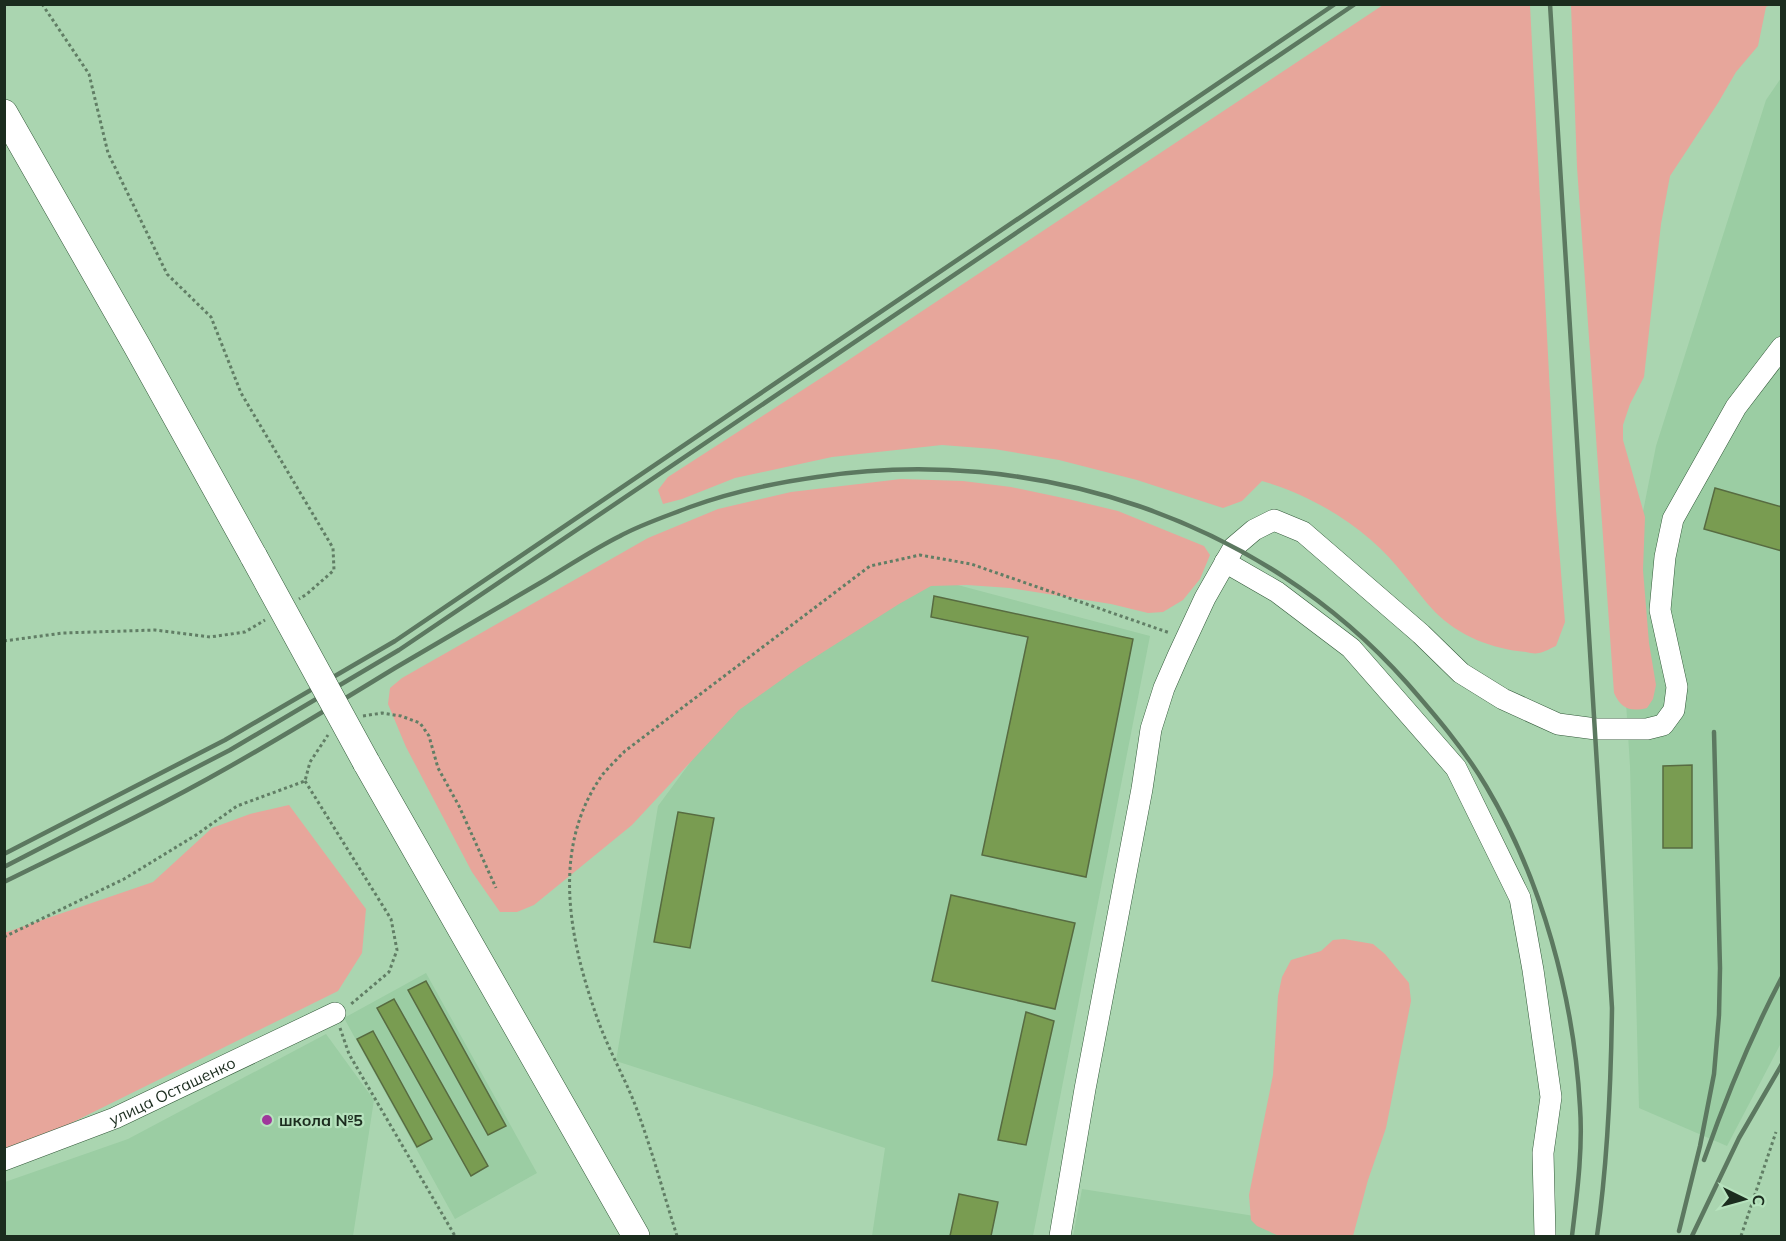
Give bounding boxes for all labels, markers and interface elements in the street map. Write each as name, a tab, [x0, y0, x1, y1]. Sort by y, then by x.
street label: улица Осташенко	[106, 1052, 239, 1129]
place label: школа №5	[279, 1110, 363, 1130]
marker: школа №5	[260, 1113, 274, 1127]
north arrow	[1714, 1169, 1774, 1229]
text: С	[1749, 1194, 1769, 1207]

